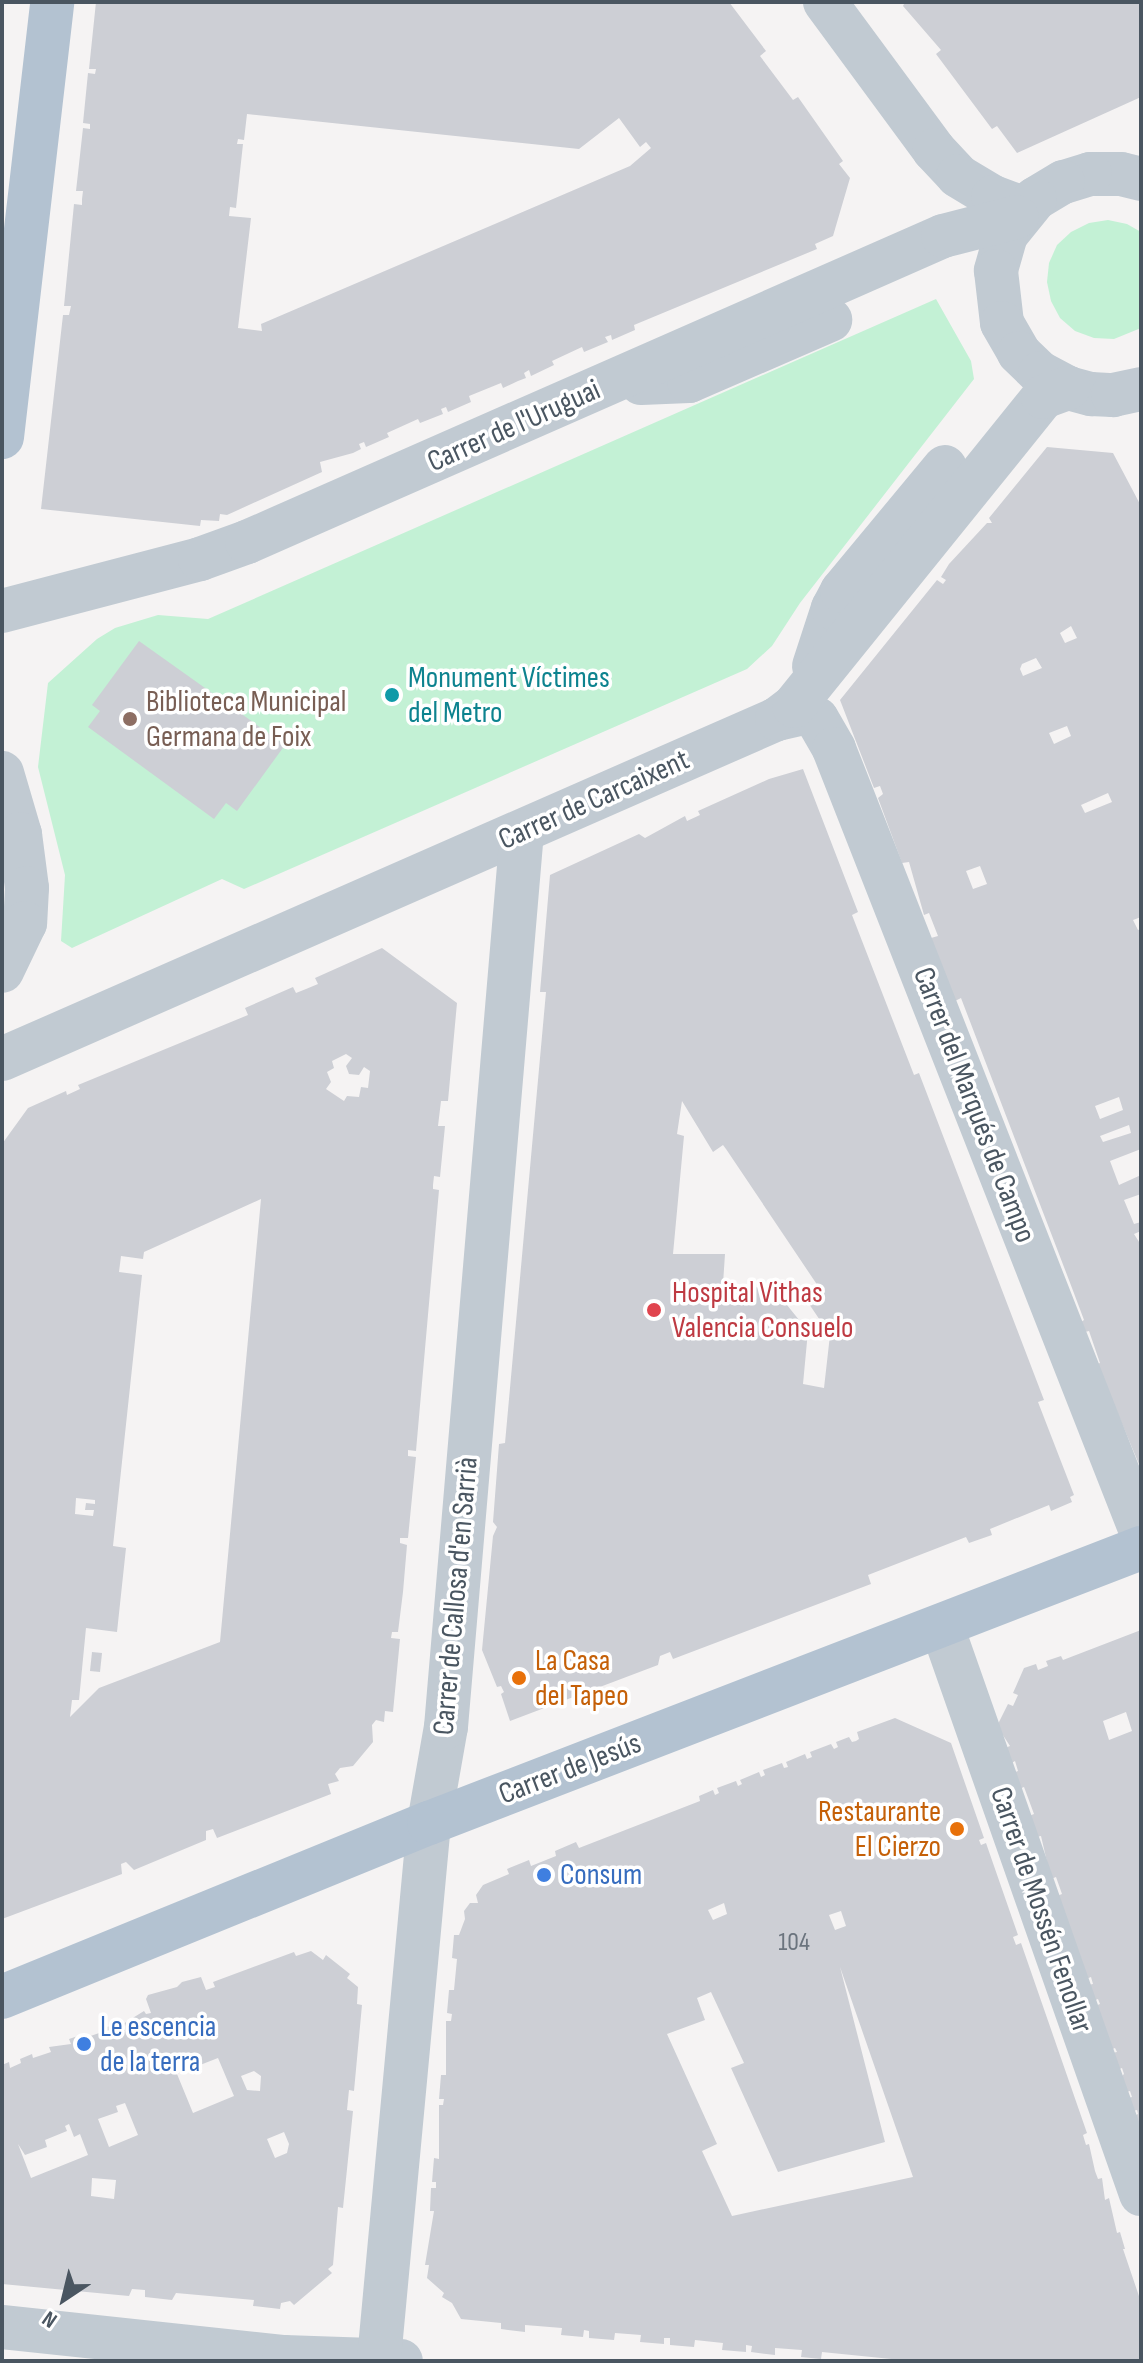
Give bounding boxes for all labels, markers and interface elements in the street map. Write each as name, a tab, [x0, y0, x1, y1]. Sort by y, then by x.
street label: Carrer de l'Uruguai	[422, 372, 606, 480]
place label: Monument Víctimes del Metro	[408, 660, 610, 730]
place label: Biblioteca Municipal Germana de Foix	[146, 684, 346, 754]
marker: Monument Víctimes del Metro	[383, 686, 401, 704]
marker: Biblioteca Municipal Germana de Foix	[121, 710, 139, 728]
street label: Carrer de Carcaixent	[493, 742, 695, 858]
street label: Carrer del Marqués de Campo	[905, 962, 1043, 1248]
place label: Hospital Vithas Valencia Consuelo	[672, 1275, 853, 1346]
marker: Hospital Vithas Valencia Consuelo	[643, 1299, 665, 1321]
street label: Carrer de Callosa d'en Sarrià	[426, 1456, 486, 1736]
place label: La Casa del Tapeo	[535, 1643, 629, 1714]
marker: La Casa del Tapeo	[510, 1669, 528, 1687]
street label: Carrer de Jesús	[494, 1725, 646, 1813]
street label: Carrer de Mossén Fenollar	[982, 1782, 1100, 2038]
place label: Restaurante El Cierzo	[818, 1794, 941, 1864]
marker: Restaurante El Cierzo	[948, 1820, 966, 1838]
place label: Consum	[560, 1857, 642, 1893]
marker: Consum	[535, 1866, 553, 1884]
house number: 104	[778, 1927, 810, 1959]
place label: Le escencia de la terra	[100, 2009, 216, 2080]
marker: Le escencia de la terra	[75, 2035, 93, 2053]
north arrow	[24, 2259, 104, 2339]
text: N	[37, 2305, 63, 2333]

